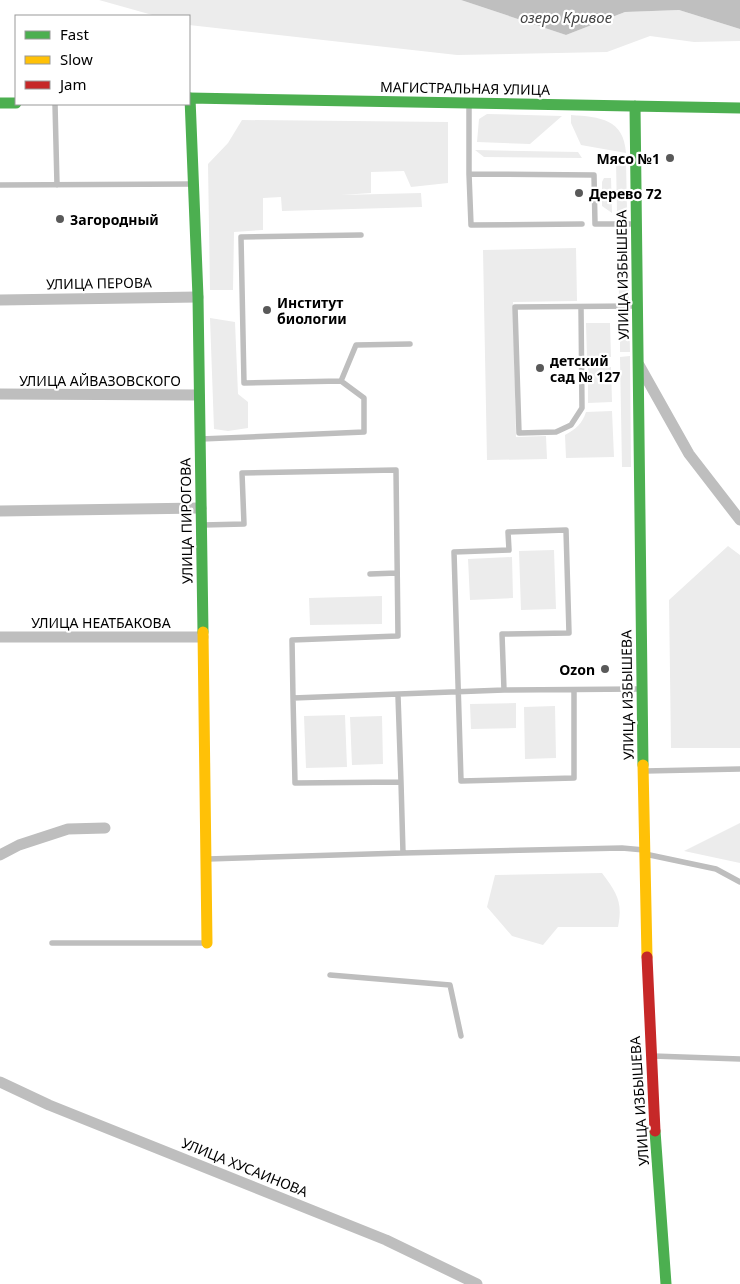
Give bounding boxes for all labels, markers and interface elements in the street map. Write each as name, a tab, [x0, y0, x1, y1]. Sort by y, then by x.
water label: озеро Кривое	[520, 7, 613, 27]
legend	[15, 15, 190, 105]
text: Fast	[60, 24, 89, 44]
text: Slow	[60, 49, 93, 69]
text: Jam	[58, 74, 87, 94]
street label: МАГИСТРАЛЬНАЯ УЛИЦА	[380, 77, 550, 99]
place label: Мясо №1	[596, 149, 660, 168]
marker: Мясо №1	[664, 152, 676, 164]
place label: Дерево 72	[589, 184, 662, 203]
marker: Дерево 72	[573, 187, 585, 199]
place label: Загородный	[70, 210, 159, 229]
street label: УЛИЦА ИЗБЫШЕВА	[611, 210, 633, 340]
marker: Загородный	[54, 213, 66, 225]
street label: УЛИЦА ПЕРОВА	[46, 273, 152, 293]
place label: Институт биологии	[277, 293, 347, 328]
marker: Институт биологии	[261, 304, 273, 316]
place label: детский сад № 127	[550, 351, 620, 386]
marker: детский сад № 127	[534, 362, 546, 374]
street label: УЛИЦА АЙВАЗОВСКОГО	[19, 371, 181, 390]
street label: УЛИЦА ПИРОГОВА	[175, 458, 197, 584]
street label: УЛИЦА НЕАТБАКОВА	[31, 613, 171, 632]
street label: УЛИЦА ИЗБЫШЕВА	[616, 630, 638, 760]
place label: Ozon	[559, 660, 595, 679]
marker: Ozon	[599, 663, 611, 675]
street label: УЛИЦА ИЗБЫШЕВА	[625, 1035, 653, 1167]
street label: УЛИЦА ХУСАИНОВА	[179, 1133, 311, 1201]

